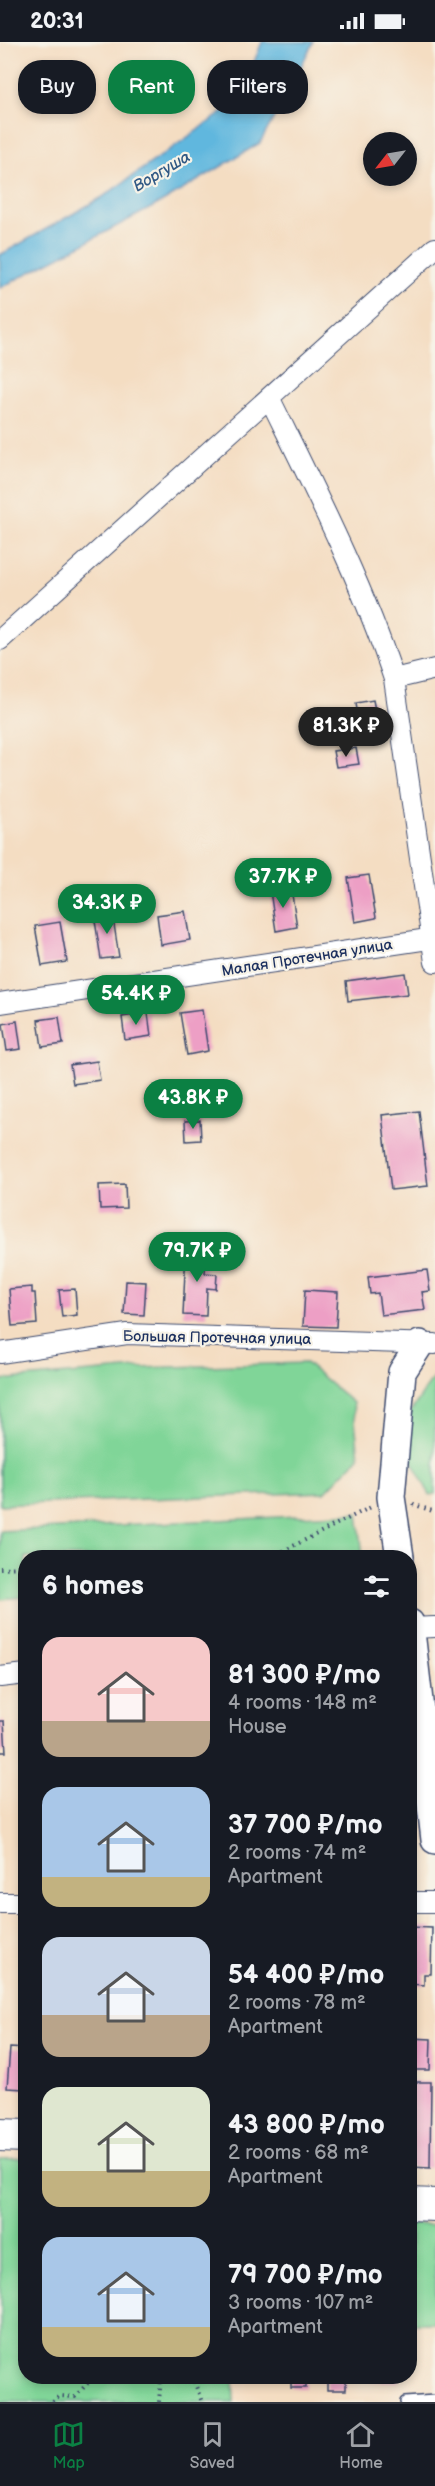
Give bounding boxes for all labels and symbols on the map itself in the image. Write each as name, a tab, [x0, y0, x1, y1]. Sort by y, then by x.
north arrow	[363, 132, 417, 186]
water label: Воргуша	[130, 148, 194, 196]
pin: 81.3K ₽	[291, 707, 401, 758]
pin: 37.7K ₽	[228, 858, 338, 909]
pin: 34.3K ₽	[52, 884, 162, 935]
street label: Малая Протечная улица	[220, 935, 394, 981]
pin: 54.4K ₽	[81, 975, 191, 1026]
pin: 43.8K ₽	[138, 1079, 248, 1130]
pin: 79.7K ₽	[142, 1232, 252, 1283]
street label: Большая Протечная улица	[123, 1327, 311, 1349]

